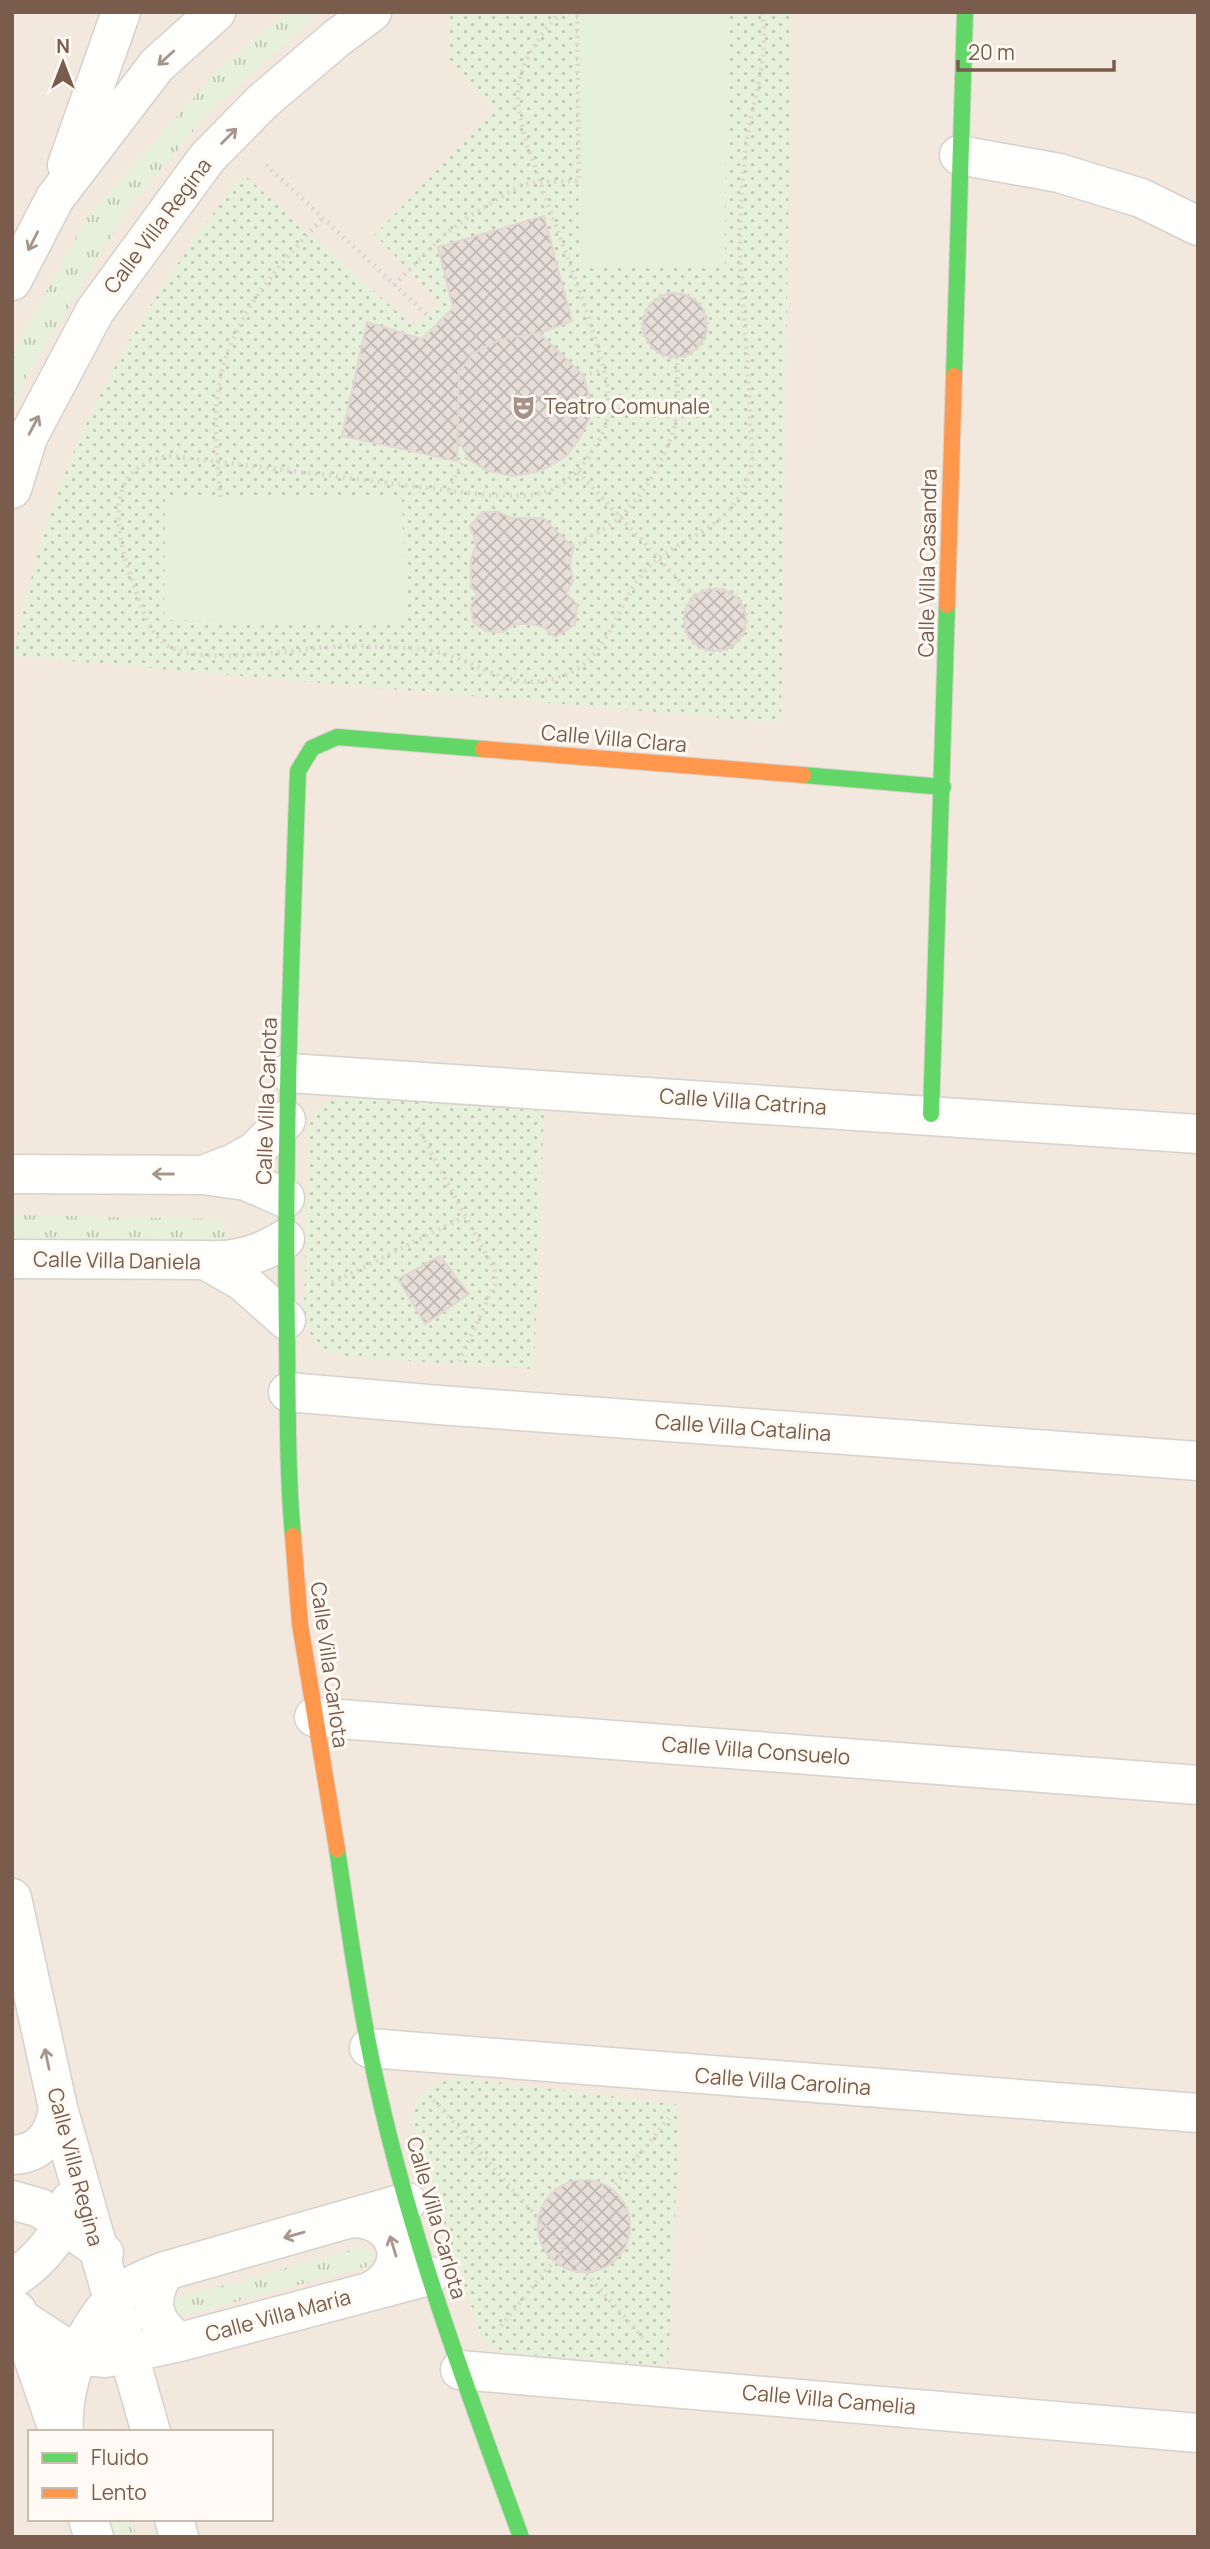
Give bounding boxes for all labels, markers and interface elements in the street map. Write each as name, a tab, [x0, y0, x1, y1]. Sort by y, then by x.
north arrow	[28, 28, 98, 98]
scale bar	[958, 28, 1114, 72]
text: N	[56, 33, 70, 59]
text: 20 m	[968, 38, 1015, 66]
one-way arrow	[158, 49, 175, 66]
one-way arrow	[221, 128, 238, 145]
street label: Calle Villa Regina	[97, 152, 217, 299]
one-way arrow	[25, 230, 39, 251]
place label: Teatro Comunale	[544, 392, 710, 420]
theatre icon: Teatro Comunale	[510, 393, 538, 421]
one-way arrow	[28, 415, 42, 436]
street label: Calle Villa Casandra	[911, 468, 943, 658]
street label: Calle Villa Clara	[540, 718, 688, 758]
street label: Calle Villa Carlota	[249, 1017, 283, 1185]
street label: Calle Villa Catrina	[659, 1081, 828, 1121]
one-way arrow	[152, 1167, 175, 1181]
street label: Calle Villa Daniela	[33, 1245, 201, 1275]
street label: Calle Villa Catalina	[654, 1407, 832, 1447]
street label: Calle Villa Carlota	[304, 1580, 356, 1750]
street label: Calle Villa Consuelo	[661, 1729, 851, 1771]
one-way arrow	[40, 2048, 54, 2071]
street label: Calle Villa Carolina	[694, 2061, 872, 2101]
street label: Calle Villa Regina	[41, 2084, 111, 2249]
street label: Calle Villa Carlota	[400, 2133, 473, 2302]
one-way arrow	[284, 2229, 306, 2242]
one-way arrow	[386, 2235, 399, 2257]
street label: Calle Villa María	[202, 2282, 353, 2348]
street label: Calle Villa Camelia	[741, 2377, 917, 2421]
legend	[28, 2430, 273, 2521]
text: Fluido	[91, 2443, 149, 2471]
text: Lento	[91, 2478, 147, 2506]

